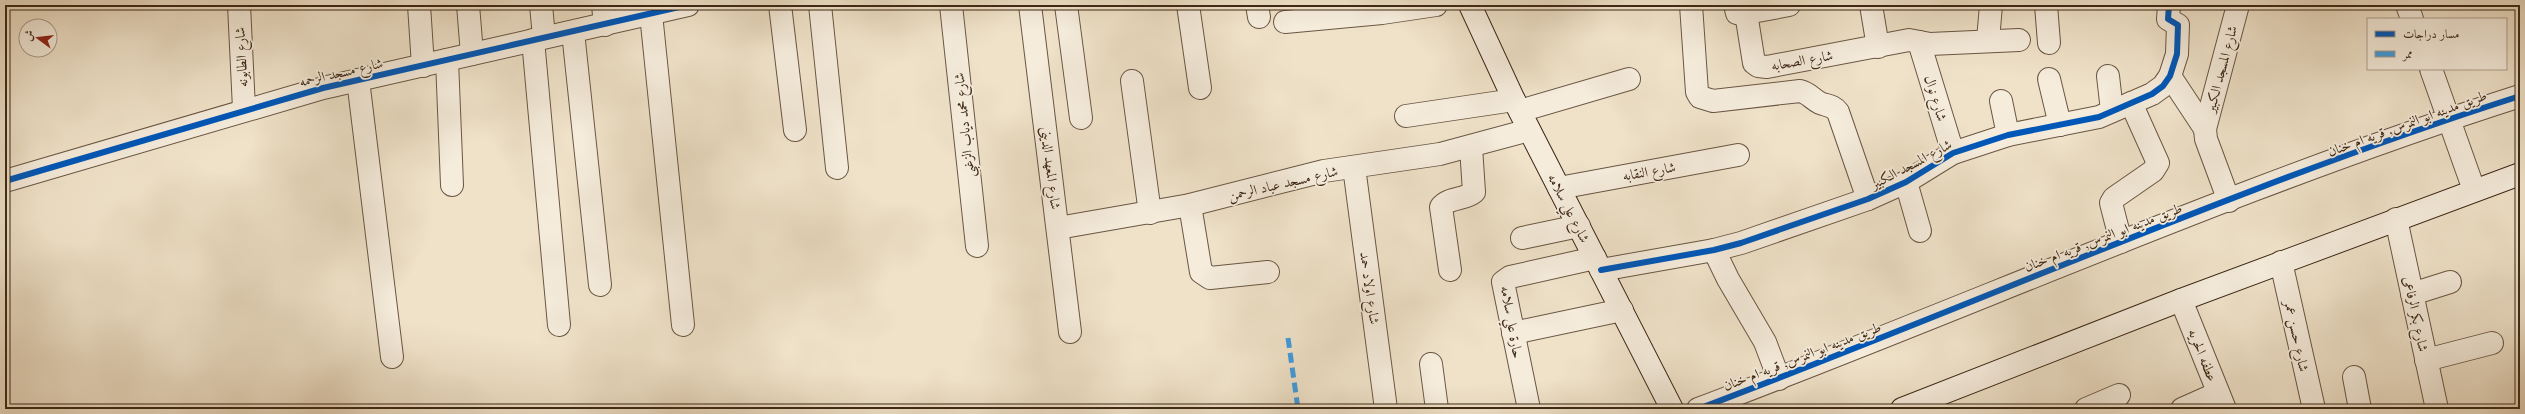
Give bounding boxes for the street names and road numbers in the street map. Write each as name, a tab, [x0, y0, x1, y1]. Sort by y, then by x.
street label: شارع المسجد الكبير	[2202, 24, 2244, 117]
street label: شارع الطابونه	[233, 26, 255, 87]
street label: شارع الصحابه	[1770, 49, 1835, 77]
street label: شارع مسجد الرحمه	[298, 56, 385, 93]
street label: شارع محمد دياب الزغبى	[952, 71, 981, 178]
street label: شارع نوال	[1918, 74, 1949, 124]
street label: طريق مدينه ابو النمرس, قريه ام خنان	[2326, 89, 2490, 164]
street label: شارع المعهد الدينى	[1034, 126, 1062, 211]
street label: شارع المسجد الكبير	[1866, 137, 1956, 197]
street label: شارع النقابه	[1622, 160, 1678, 187]
street label: شارع مسجد عباد الرحمن	[1227, 164, 1340, 207]
street label: شارع علي سلامه	[1540, 172, 1591, 247]
street label: طريق مدينه ابو النمرس, قريه ام خنان	[2022, 201, 2186, 279]
street label: شارع اولاد حمد	[1353, 251, 1381, 326]
street label: شارع بكر الرفاعى	[2396, 275, 2431, 354]
street label: حارة علي سلامه	[1493, 285, 1524, 360]
street label: شارع حسن عمر	[2277, 297, 2310, 374]
street label: طريق مدينه ابو النمرس, قريه ام خنان	[1721, 320, 1885, 398]
street label: عطفه الحريه	[2184, 327, 2219, 384]

